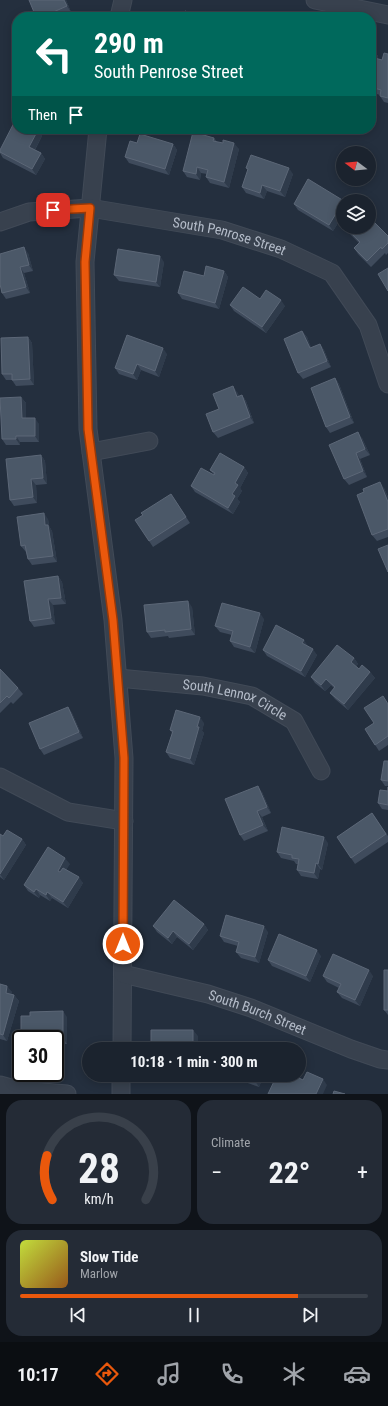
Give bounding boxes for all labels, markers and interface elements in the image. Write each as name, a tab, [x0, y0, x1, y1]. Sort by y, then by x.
text: 290 m	[94, 27, 164, 60]
icon: left	[28, 28, 80, 80]
text: South Penrose Street	[94, 61, 244, 82]
icon: arrive	[65, 104, 87, 126]
text: Then	[28, 106, 57, 124]
north arrow	[336, 146, 376, 186]
map controls	[336, 146, 376, 234]
pin	[36, 193, 70, 227]
button: layers	[336, 194, 376, 234]
icon: arrive	[42, 199, 64, 221]
street label: South Penrose Street	[172, 214, 289, 258]
street label: South Lennox Circle	[182, 676, 290, 723]
position arrow	[102, 923, 144, 965]
street label: South Burch Street	[207, 987, 309, 1038]
speed limit sign: 30	[12, 1030, 64, 1082]
text: 10:18 · 1 min · 300 m	[130, 1053, 258, 1071]
text: Climate	[211, 1135, 250, 1150]
text: 28	[77, 1144, 120, 1193]
text: 22°	[269, 1155, 311, 1190]
text: −	[211, 1160, 222, 1185]
text: +	[357, 1160, 368, 1185]
text: km/h	[84, 1191, 113, 1207]
text: Slow Tide	[80, 1248, 138, 1266]
text: Marlow	[80, 1266, 118, 1281]
icon: previous	[67, 1304, 89, 1326]
icon: pause	[183, 1304, 205, 1326]
icon: next	[299, 1304, 321, 1326]
icon: directions	[93, 1360, 121, 1388]
icon: music	[155, 1360, 183, 1388]
icon: phone	[218, 1360, 246, 1388]
icon: climate	[280, 1360, 308, 1388]
icon: car	[343, 1360, 371, 1388]
text: 10:17	[17, 1364, 59, 1385]

